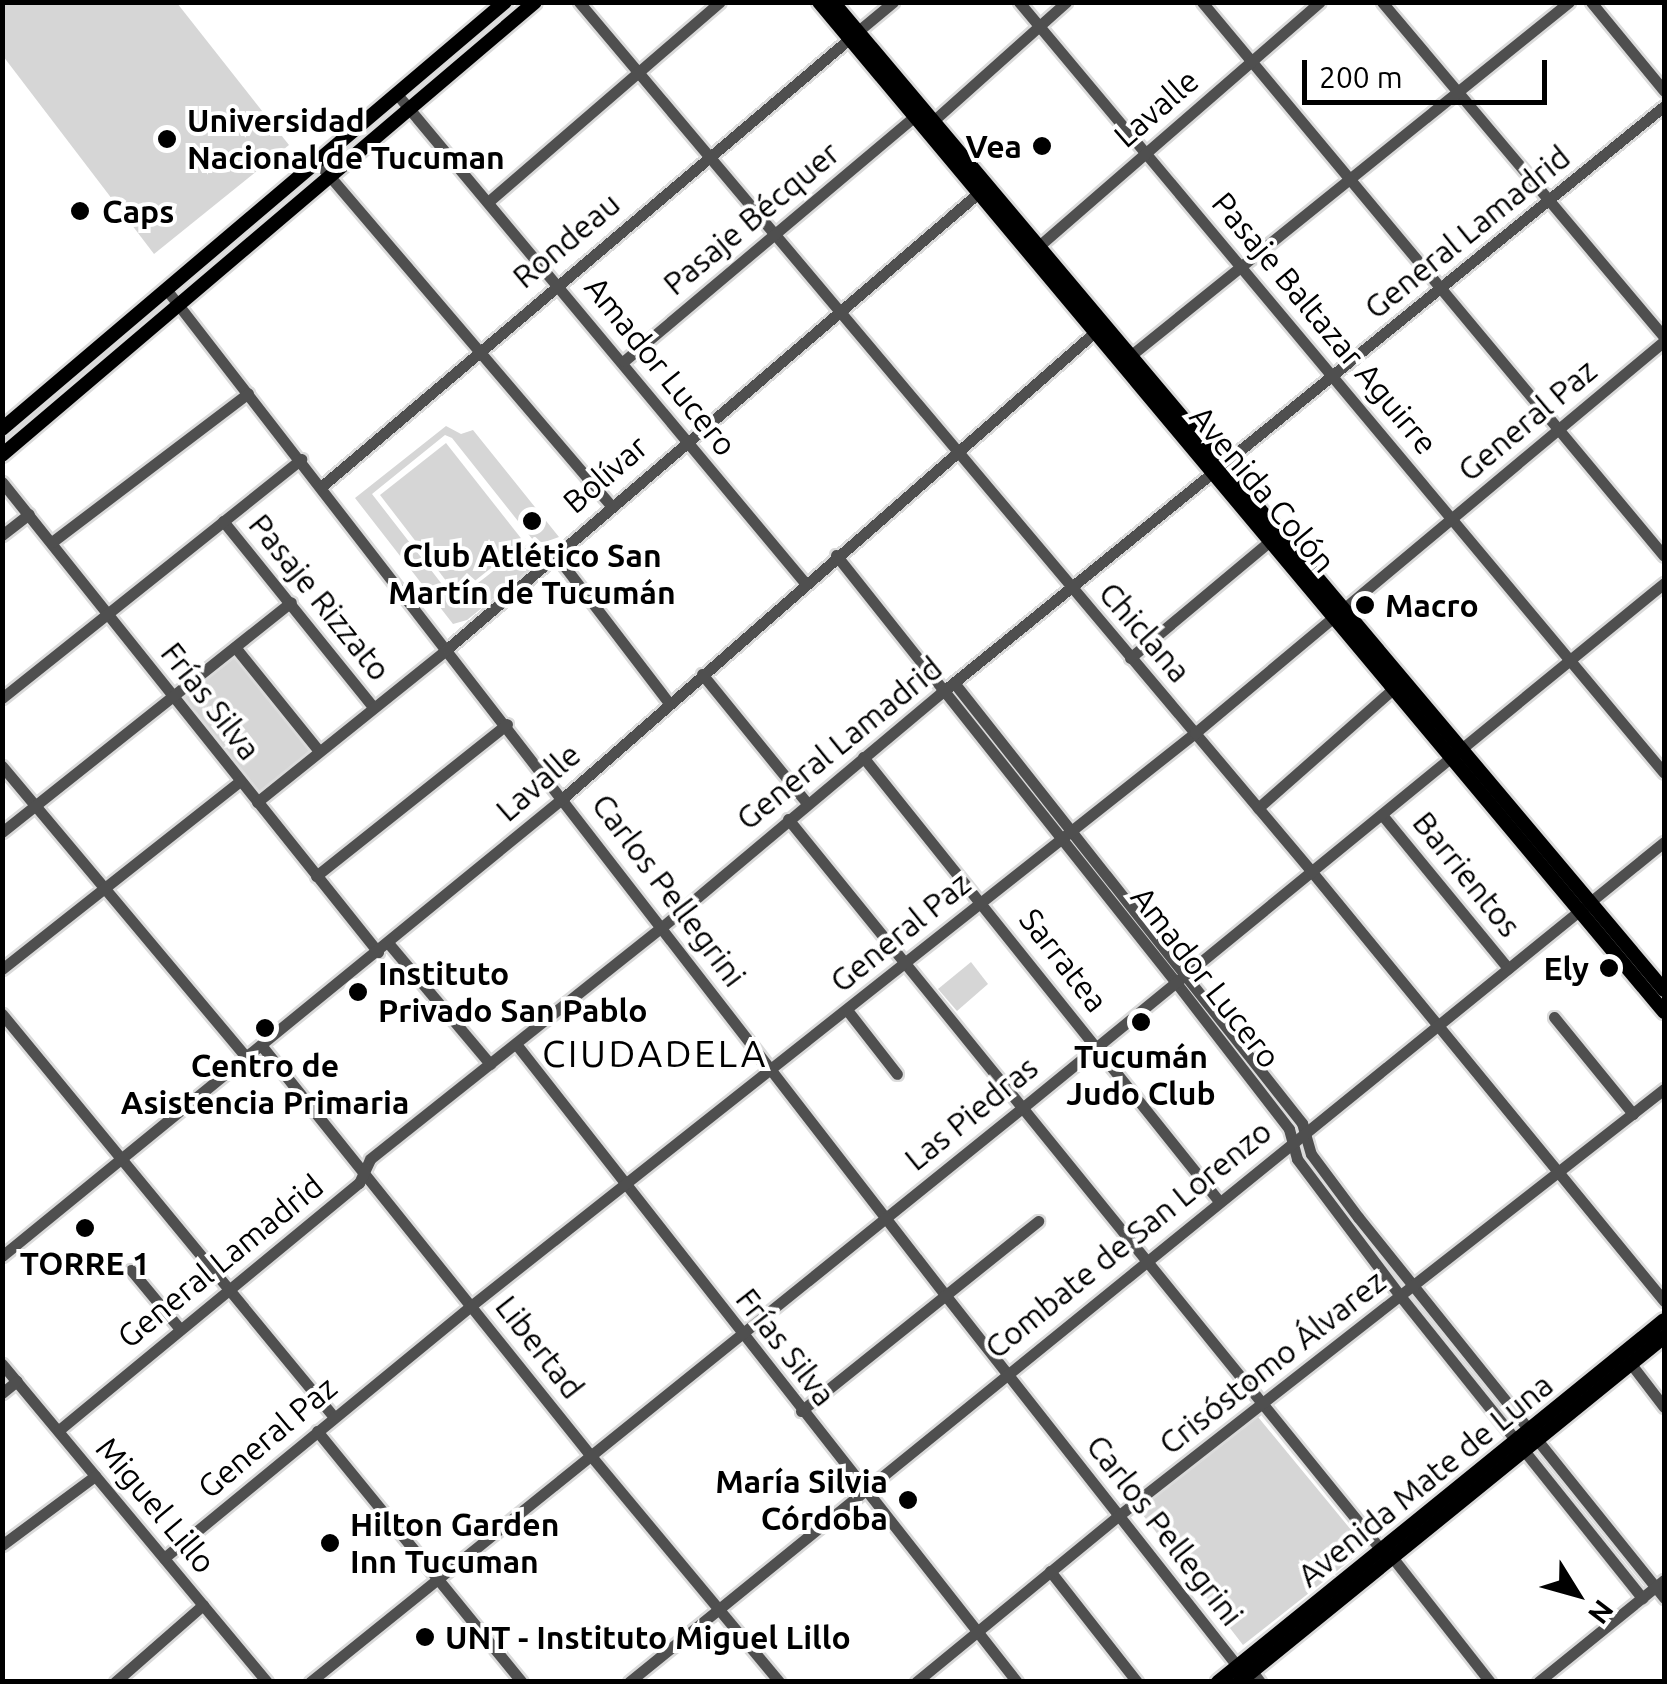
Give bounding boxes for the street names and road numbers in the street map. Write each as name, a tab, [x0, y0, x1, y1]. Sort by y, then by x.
street label: Lavalle	[1106, 61, 1206, 155]
street label: Pasaje Bécquer	[655, 133, 847, 303]
street label: General Lamadrid	[1357, 137, 1577, 327]
street label: Rondeau	[505, 184, 627, 296]
street label: Pasaje Baltazar Aguirre	[1204, 184, 1446, 462]
street label: Amador Lucero	[577, 269, 745, 463]
street label: General Paz	[1450, 351, 1604, 489]
street label: Avenida Colón	[1182, 398, 1344, 580]
street label: Bolívar	[555, 427, 655, 521]
street label: Pasaje Rizzato	[241, 506, 399, 688]
street label: Chiclana	[1091, 574, 1199, 690]
street label: Frías Silva	[153, 634, 269, 768]
street label: General Lamadrid	[729, 648, 949, 838]
street label: Lavalle	[488, 735, 588, 829]
street label: Carlos Pellegrini	[584, 786, 754, 994]
street label: Barrientos	[1405, 804, 1529, 944]
street label: General Paz	[822, 864, 978, 1000]
street label: Amador Lucero	[1123, 879, 1289, 1075]
street label: Sarratea	[1012, 901, 1116, 1019]
street label: Las Piedras	[897, 1048, 1045, 1178]
street label: Combate de San Lorenzo	[977, 1112, 1279, 1366]
street label: General Lamadrid	[110, 1166, 330, 1356]
street label: Crisóstomo Álvarez	[1151, 1262, 1393, 1462]
street label: Frías Silva	[728, 1280, 844, 1414]
street label: Libertad	[488, 1288, 592, 1406]
street label: Avenida Mate de Luna	[1290, 1365, 1560, 1595]
street label: General Paz	[190, 1368, 344, 1506]
street label: Carlos Pellegrini	[1079, 1427, 1251, 1633]
street label: Miguel Lillo	[88, 1429, 224, 1581]

